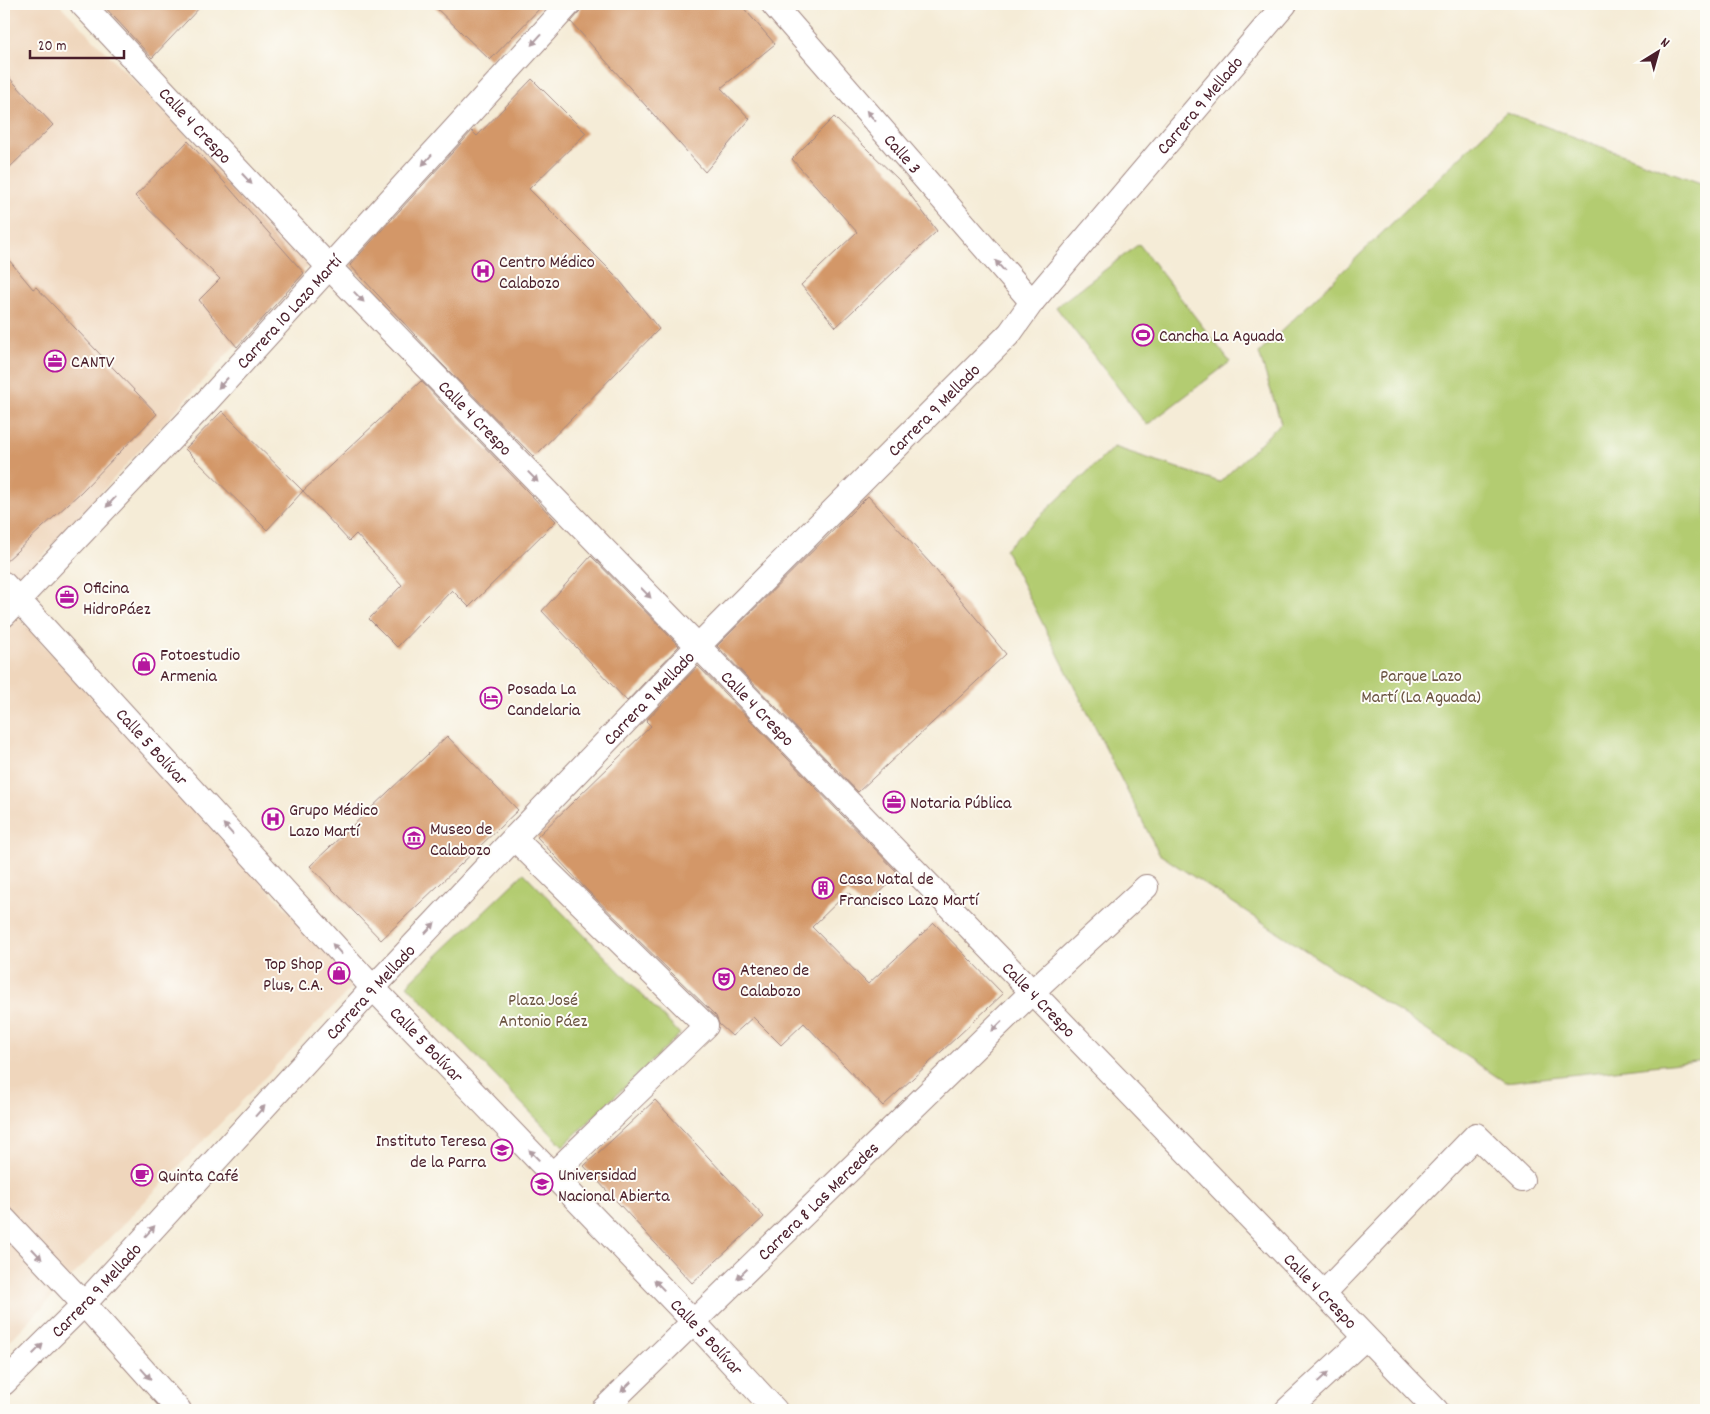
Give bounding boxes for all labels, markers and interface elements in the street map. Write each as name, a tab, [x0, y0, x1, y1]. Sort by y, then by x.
scale bar	[30, 28, 124, 60]
north arrow	[1632, 28, 1682, 78]
one-way arrow	[530, 33, 542, 45]
text: N	[1656, 33, 1673, 53]
text: 20 m	[38, 36, 66, 58]
street label: Carrera 9 Mellado	[1152, 52, 1250, 161]
street label: Calle 4 Crespo	[151, 83, 236, 171]
one-way arrow	[865, 111, 877, 123]
street label: Calle 3	[876, 130, 926, 181]
one-way arrow	[421, 154, 432, 166]
one-way arrow	[241, 173, 253, 185]
street label: Carrera 10 Lazo Martí	[232, 250, 350, 376]
place label: Centro Médico Calabozo	[499, 251, 595, 297]
hospital icon: Centro Médico Calabozo	[471, 259, 495, 283]
one-way arrow	[995, 259, 1006, 272]
one-way arrow	[353, 291, 365, 303]
sports icon: Cancha La Aguada	[1131, 323, 1155, 347]
place label: Cancha La Aguada	[1159, 325, 1284, 350]
office icon: CANTV	[43, 349, 67, 373]
place label: CANTV	[71, 351, 115, 376]
street label: Carrera 9 Mellado	[883, 359, 987, 464]
street label: Calle 4 Crespo	[431, 376, 517, 463]
one-way arrow	[217, 377, 228, 390]
one-way arrow	[527, 470, 539, 482]
one-way arrow	[105, 495, 117, 507]
place label: Oficina HidroPáez	[83, 577, 151, 623]
office icon: Oficina HidroPáez	[55, 585, 79, 609]
one-way arrow	[640, 587, 652, 599]
place label: Fotoestudio Armenia	[160, 644, 240, 690]
street label: Carrera 9 Mellado	[599, 647, 702, 752]
shop icon: Fotoestudio Armenia	[132, 652, 156, 676]
park label: Parque Lazo Martí (La Aguada)	[1361, 665, 1481, 711]
street label: Calle 4 Crespo	[713, 666, 799, 753]
place label: Posada La Candelaria	[507, 678, 581, 724]
hotel icon: Posada La Candelaria	[479, 686, 503, 710]
street label: Calle 5 Bolívar	[108, 704, 193, 793]
office icon: Notaria Pública	[882, 790, 906, 814]
place label: Notaria Pública	[910, 792, 1012, 817]
place label: Grupo Médico Lazo Martí	[289, 799, 378, 845]
hospital icon: Grupo Médico Lazo Martí	[261, 807, 285, 831]
place label: Museo de Calabozo	[430, 818, 492, 864]
one-way arrow	[222, 822, 233, 835]
museum icon: Museo de Calabozo	[402, 826, 426, 850]
place label: Casa Natal de Francisco Lazo Martí	[839, 868, 980, 914]
building icon: Casa Natal de Francisco Lazo Martí	[811, 876, 835, 900]
one-way arrow	[424, 922, 436, 934]
street label: Carrera 9 Mellado	[321, 940, 423, 1047]
one-way arrow	[331, 943, 343, 955]
place label: Top Shop Plus, C.A.	[263, 953, 323, 999]
street label: Calle 4 Crespo	[995, 957, 1080, 1045]
place label: Ateneo de Calabozo	[740, 959, 809, 1005]
shop icon: Top Shop Plus, C.A.	[327, 961, 351, 985]
theatre icon: Ateneo de Calabozo	[712, 967, 736, 991]
park label: Plaza José Antonio Páez	[499, 989, 587, 1035]
street label: Calle 5 Bolívar	[382, 1002, 468, 1090]
one-way arrow	[991, 1020, 1003, 1032]
one-way arrow	[254, 1106, 266, 1118]
place label: Instituto Teresa de la Parra	[376, 1130, 487, 1176]
street label: Carrera 8 Las Mercedes	[753, 1137, 886, 1268]
school or university icon: Instituto Teresa de la Parra	[490, 1138, 514, 1162]
one-way arrow	[528, 1149, 540, 1161]
cafe icon: Quinta Café	[130, 1163, 154, 1187]
place label: Universidad Nacional Abierta	[558, 1164, 670, 1210]
place label: Quinta Café	[158, 1165, 239, 1190]
school or university icon: Universidad Nacional Abierta	[530, 1172, 554, 1196]
one-way arrow	[145, 1225, 156, 1238]
street label: Carrera 9 Mellado	[47, 1238, 149, 1345]
one-way arrow	[31, 1248, 43, 1260]
street label: Calle 4 Crespo	[1276, 1249, 1362, 1336]
one-way arrow	[737, 1267, 749, 1279]
one-way arrow	[653, 1279, 665, 1291]
street label: Calle 5 Bolívar	[663, 1294, 748, 1383]
one-way arrow	[32, 1343, 44, 1355]
one-way arrow	[141, 1368, 152, 1381]
one-way arrow	[1317, 1371, 1329, 1383]
one-way arrow	[621, 1381, 633, 1393]

